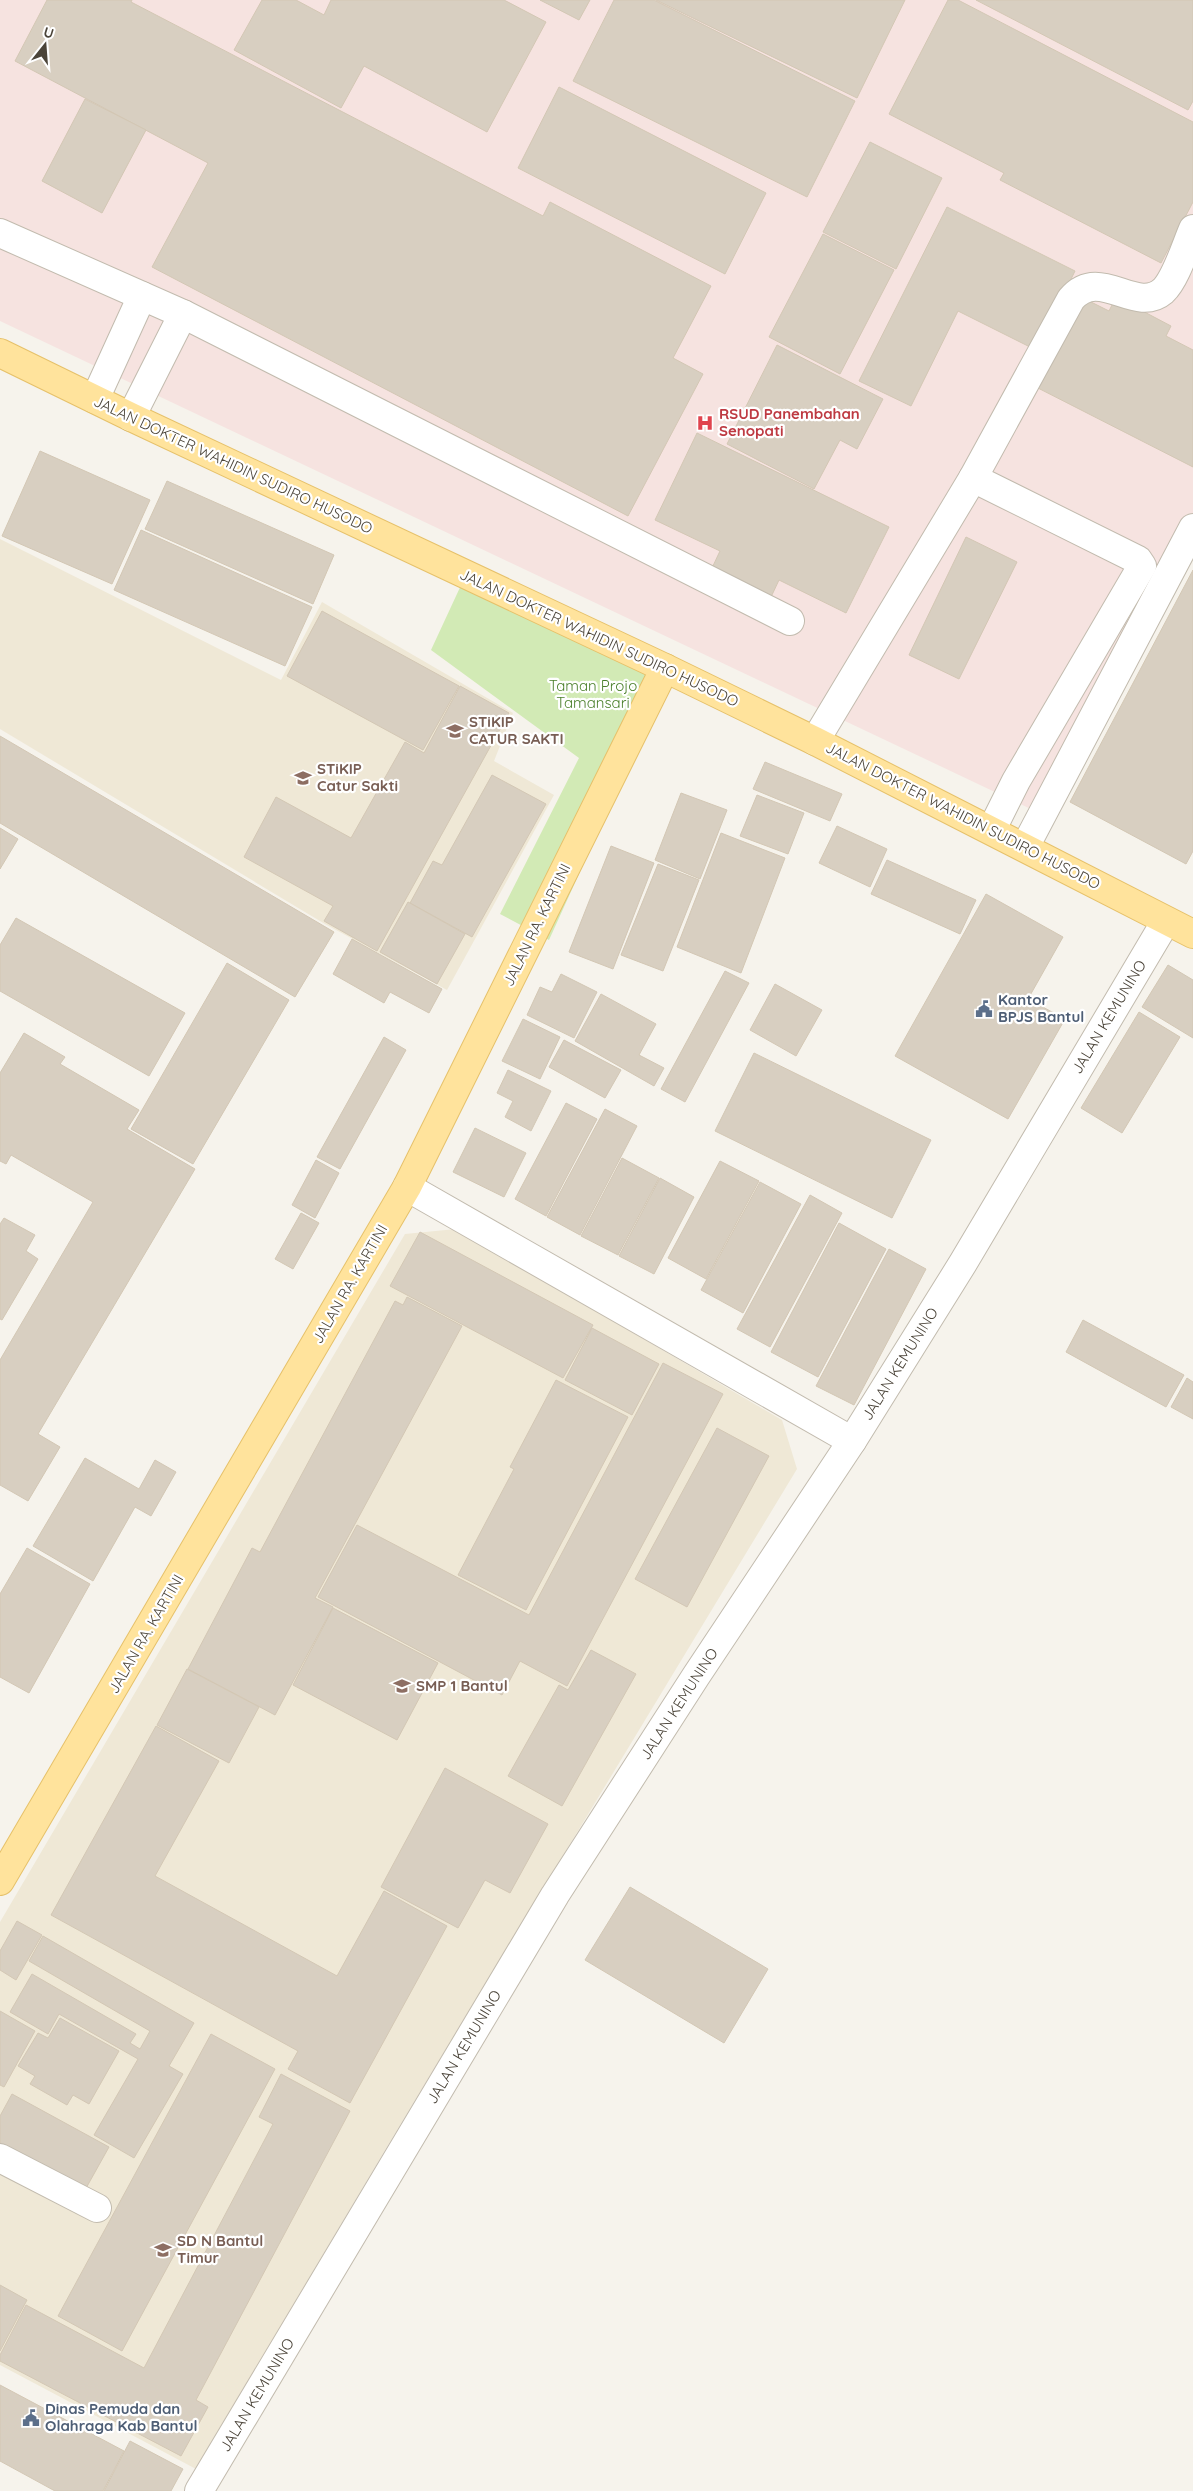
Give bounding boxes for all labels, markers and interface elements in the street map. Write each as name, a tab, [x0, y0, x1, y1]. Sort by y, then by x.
north arrow	[20, 20, 70, 70]
text: U	[41, 23, 56, 43]
street label: JALAN DOKTER WAHIDIN SUDIRO HUSODO	[91, 391, 376, 538]
place label: RSUD Panembahan Senopati	[719, 404, 860, 440]
hospital icon: RSUD Panembahan Senopati	[695, 413, 715, 433]
street label: JALAN DOKTER WAHIDIN SUDIRO HUSODO	[457, 564, 742, 711]
park label: Taman Projo Tamansari	[549, 676, 637, 712]
place label: STiKIP CATUR SAKTI	[469, 712, 564, 748]
school or university icon: STiKIP CATUR SAKTI	[445, 721, 465, 741]
street label: JALAN DOKTER WAHIDIN SUDIRO HUSODO	[823, 738, 1104, 893]
place label: STiKIP Catur Sakti	[317, 759, 398, 795]
school or university icon: STiKIP Catur Sakti	[293, 768, 313, 788]
street label: JALAN RA. KARTINI	[499, 860, 575, 989]
street label: JALAN KEMUNINO	[1067, 956, 1150, 1077]
place label: Kantor BPJS Bantul	[998, 990, 1084, 1026]
public building icon: Kantor BPJS Bantul	[974, 999, 994, 1019]
street label: JALAN RA. KARTINI	[308, 1221, 391, 1347]
street label: JALAN KEMUNINO	[857, 1304, 942, 1424]
street label: JALAN RA. KARTINI	[104, 1571, 187, 1697]
street label: JALAN KEMUNINO	[635, 1644, 722, 1763]
school or university icon: SMP 1 Bantul	[392, 1676, 412, 1696]
place label: SMP 1 Bantul	[416, 1676, 508, 1695]
street label: JALAN KEMUNINO	[422, 1986, 505, 2107]
place label: SD N Bantul Timur	[177, 2231, 263, 2267]
school or university icon: SD N Bantul Timur	[153, 2240, 173, 2260]
street label: JALAN KEMUNINO	[215, 2334, 298, 2455]
place label: Dinas Pemuda dan Olahraga Kab Bantul	[45, 2399, 198, 2435]
public building icon: Dinas Pemuda dan Olahraga Kab Bantul	[21, 2408, 41, 2428]

